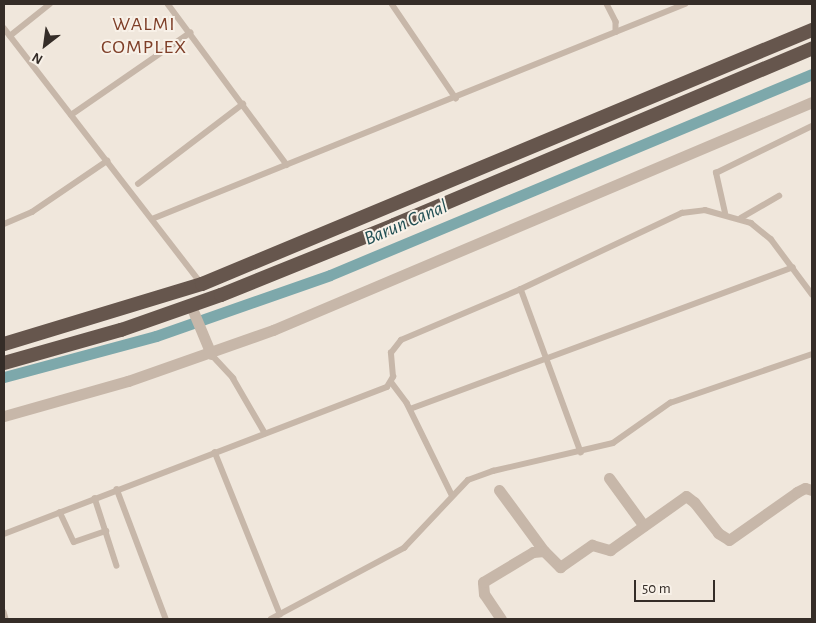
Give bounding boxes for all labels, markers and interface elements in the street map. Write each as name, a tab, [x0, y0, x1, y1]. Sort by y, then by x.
district label: WALMI COMPLEX	[100, 13, 188, 60]
north arrow	[20, 20, 70, 70]
text: N	[30, 49, 45, 66]
water label: Barun Canal	[361, 195, 451, 251]
scale bar	[636, 570, 717, 602]
text: 50 m	[642, 581, 671, 596]

